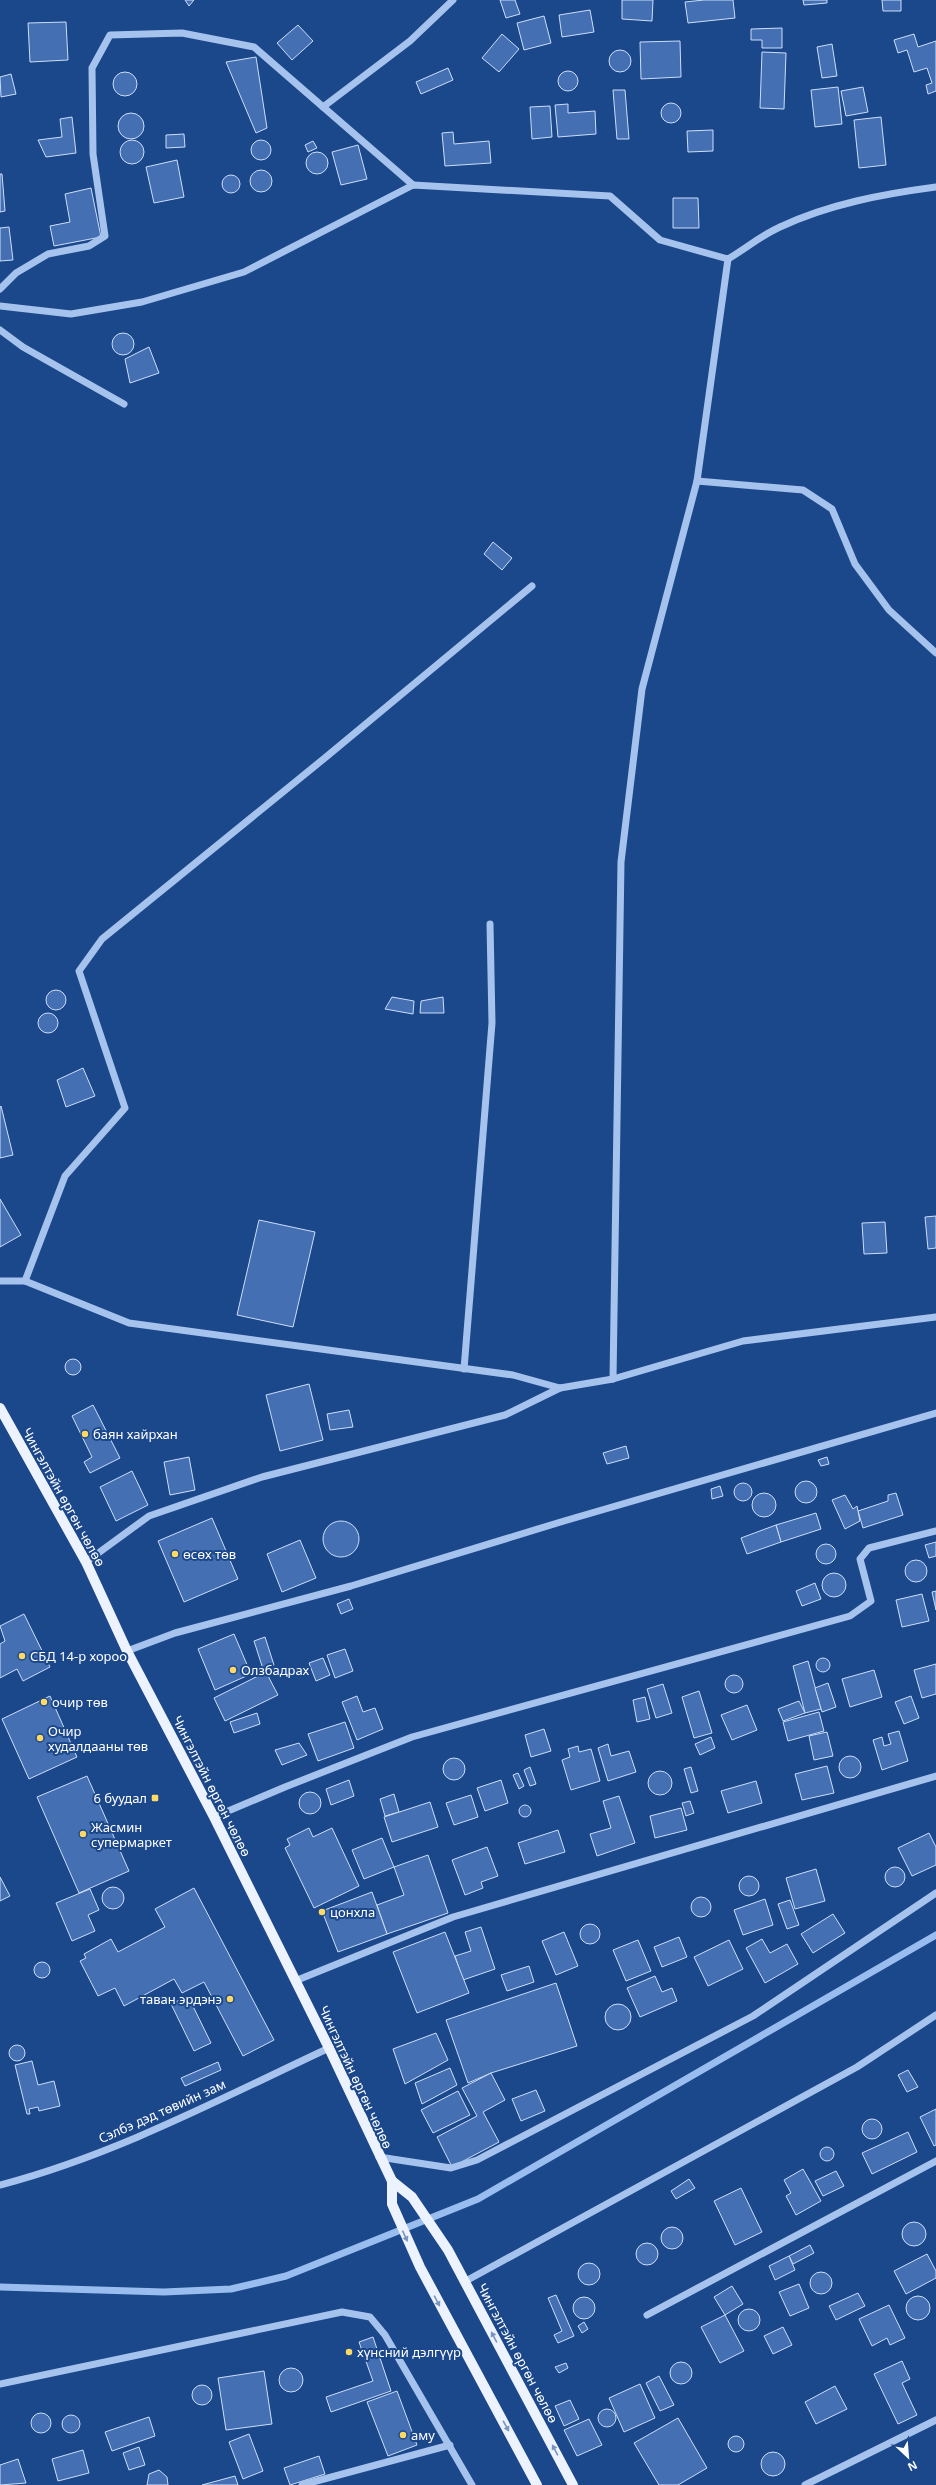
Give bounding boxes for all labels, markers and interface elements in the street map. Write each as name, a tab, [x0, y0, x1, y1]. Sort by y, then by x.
street label: Чингэлтэйн өргөн чөлөө	[18, 1424, 110, 1570]
place label: баян хайрхан	[93, 1425, 178, 1443]
marker: баян хайрхан	[80, 1429, 90, 1439]
place label: өсөх төв	[183, 1545, 236, 1563]
marker: өсөх төв	[170, 1549, 180, 1559]
place label: СБД 14-р хороо	[30, 1647, 127, 1665]
marker: СБД 14-р хороо	[17, 1651, 27, 1661]
place label: Олзбадрах	[241, 1661, 309, 1679]
marker: Олзбадрах	[228, 1665, 238, 1675]
place label: очир төв	[52, 1693, 108, 1711]
marker: очир төв	[39, 1697, 49, 1707]
street label: Чингэлтэйн өргөн чөлөө	[169, 1712, 255, 1860]
place label: Очир худалдааны төв	[48, 1722, 148, 1755]
marker: Очир худалдааны төв	[35, 1733, 45, 1743]
place label: 6 буудал	[93, 1789, 147, 1807]
marker: 6 буудал	[150, 1793, 160, 1803]
place label: Жасмин супермаркет	[91, 1818, 172, 1851]
marker: Жасмин супермаркет	[78, 1829, 88, 1839]
place label: цонхла	[330, 1903, 375, 1921]
marker: цонхла	[317, 1907, 327, 1917]
place label: таван эрдэнэ	[140, 1990, 222, 2008]
marker: таван эрдэнэ	[225, 1994, 235, 2004]
street label: Чингэлтэйн өргөн чөлөө	[315, 2002, 397, 2152]
street label: Сэлбэ дэд төвийн зам	[95, 2075, 229, 2147]
one-way arrow	[402, 2230, 408, 2241]
street label: Чингэлтэйн өргөн чөлөө	[473, 2280, 563, 2426]
one-way arrow	[434, 2296, 441, 2307]
one-way arrow	[491, 2331, 498, 2343]
place label: хүнсний дэлгүүр	[357, 2343, 461, 2361]
marker: хүнсний дэлгүүр	[344, 2347, 354, 2357]
one-way arrow	[503, 2420, 509, 2432]
place label: аму	[411, 2426, 435, 2444]
marker: аму	[398, 2430, 408, 2440]
north arrow	[888, 2437, 928, 2477]
one-way arrow	[552, 2445, 558, 2456]
text: N	[905, 2458, 920, 2475]

